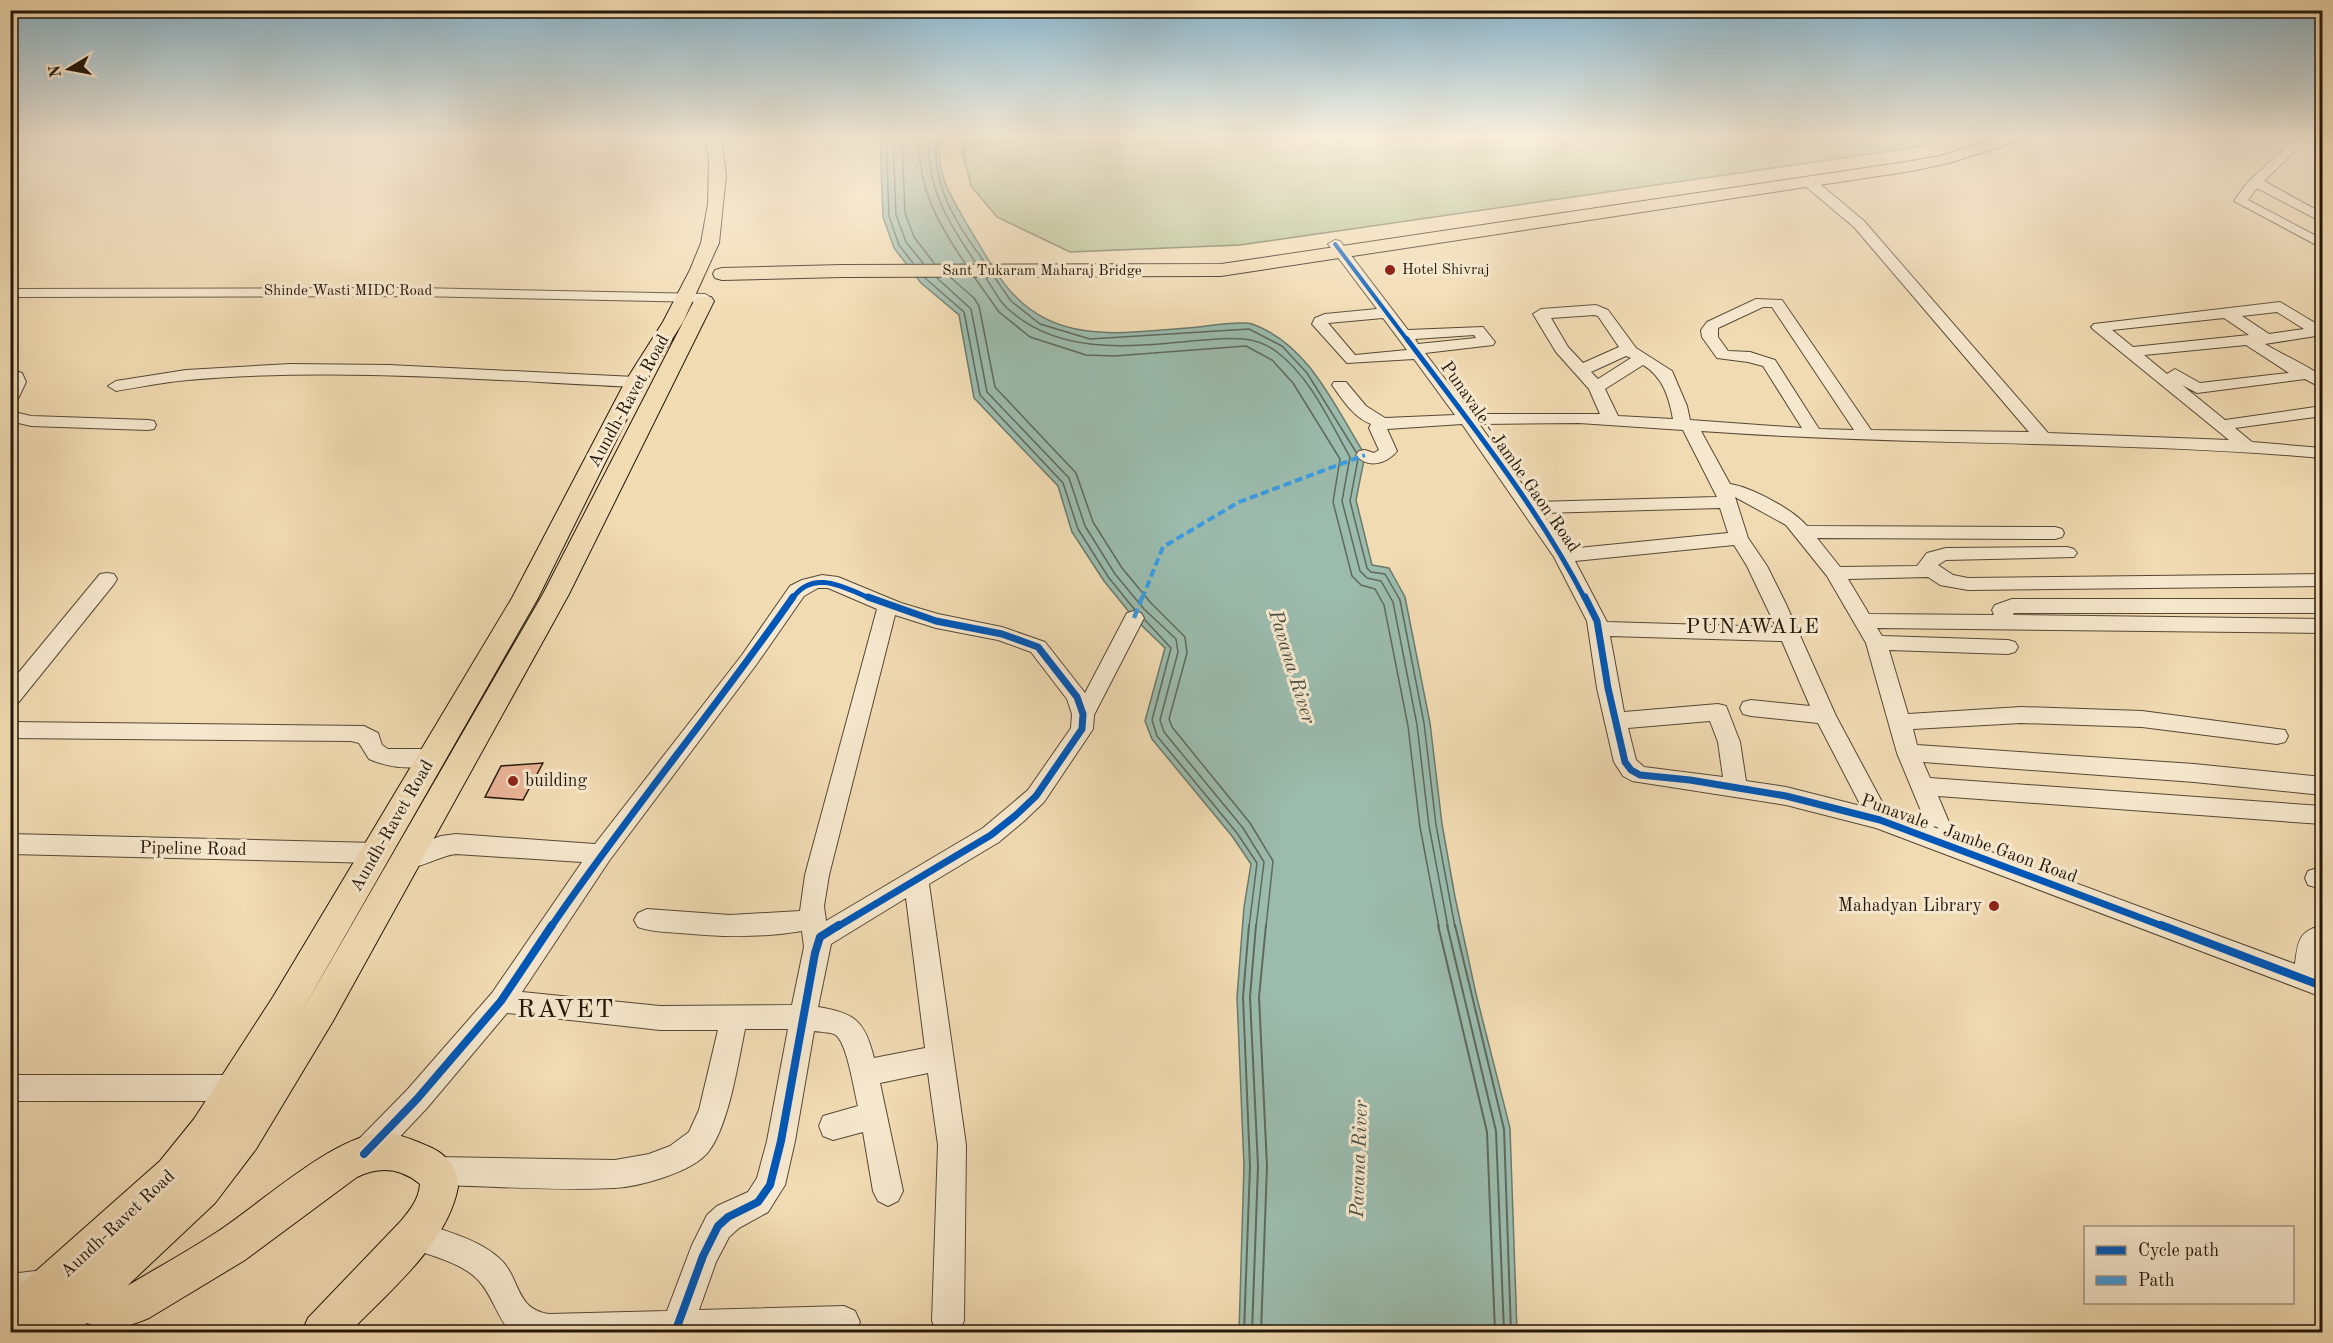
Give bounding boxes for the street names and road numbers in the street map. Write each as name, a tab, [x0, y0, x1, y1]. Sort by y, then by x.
street label: Sant Tukaram Maharaj Bridge	[942, 264, 1142, 279]
street label: Shinde Wasti MIDC Road	[264, 284, 432, 299]
street label: Aundh-Ravet Road	[585, 332, 673, 470]
street label: Punavale - Jambe Gaon Road	[1437, 358, 1583, 556]
street label: Aundh-Ravet Road	[347, 757, 437, 895]
street label: Punavale - Jambe Gaon Road	[1858, 791, 2080, 887]
street label: Pipeline Road	[139, 839, 247, 859]
street label: Aundh-Ravet Road	[58, 1167, 178, 1281]

